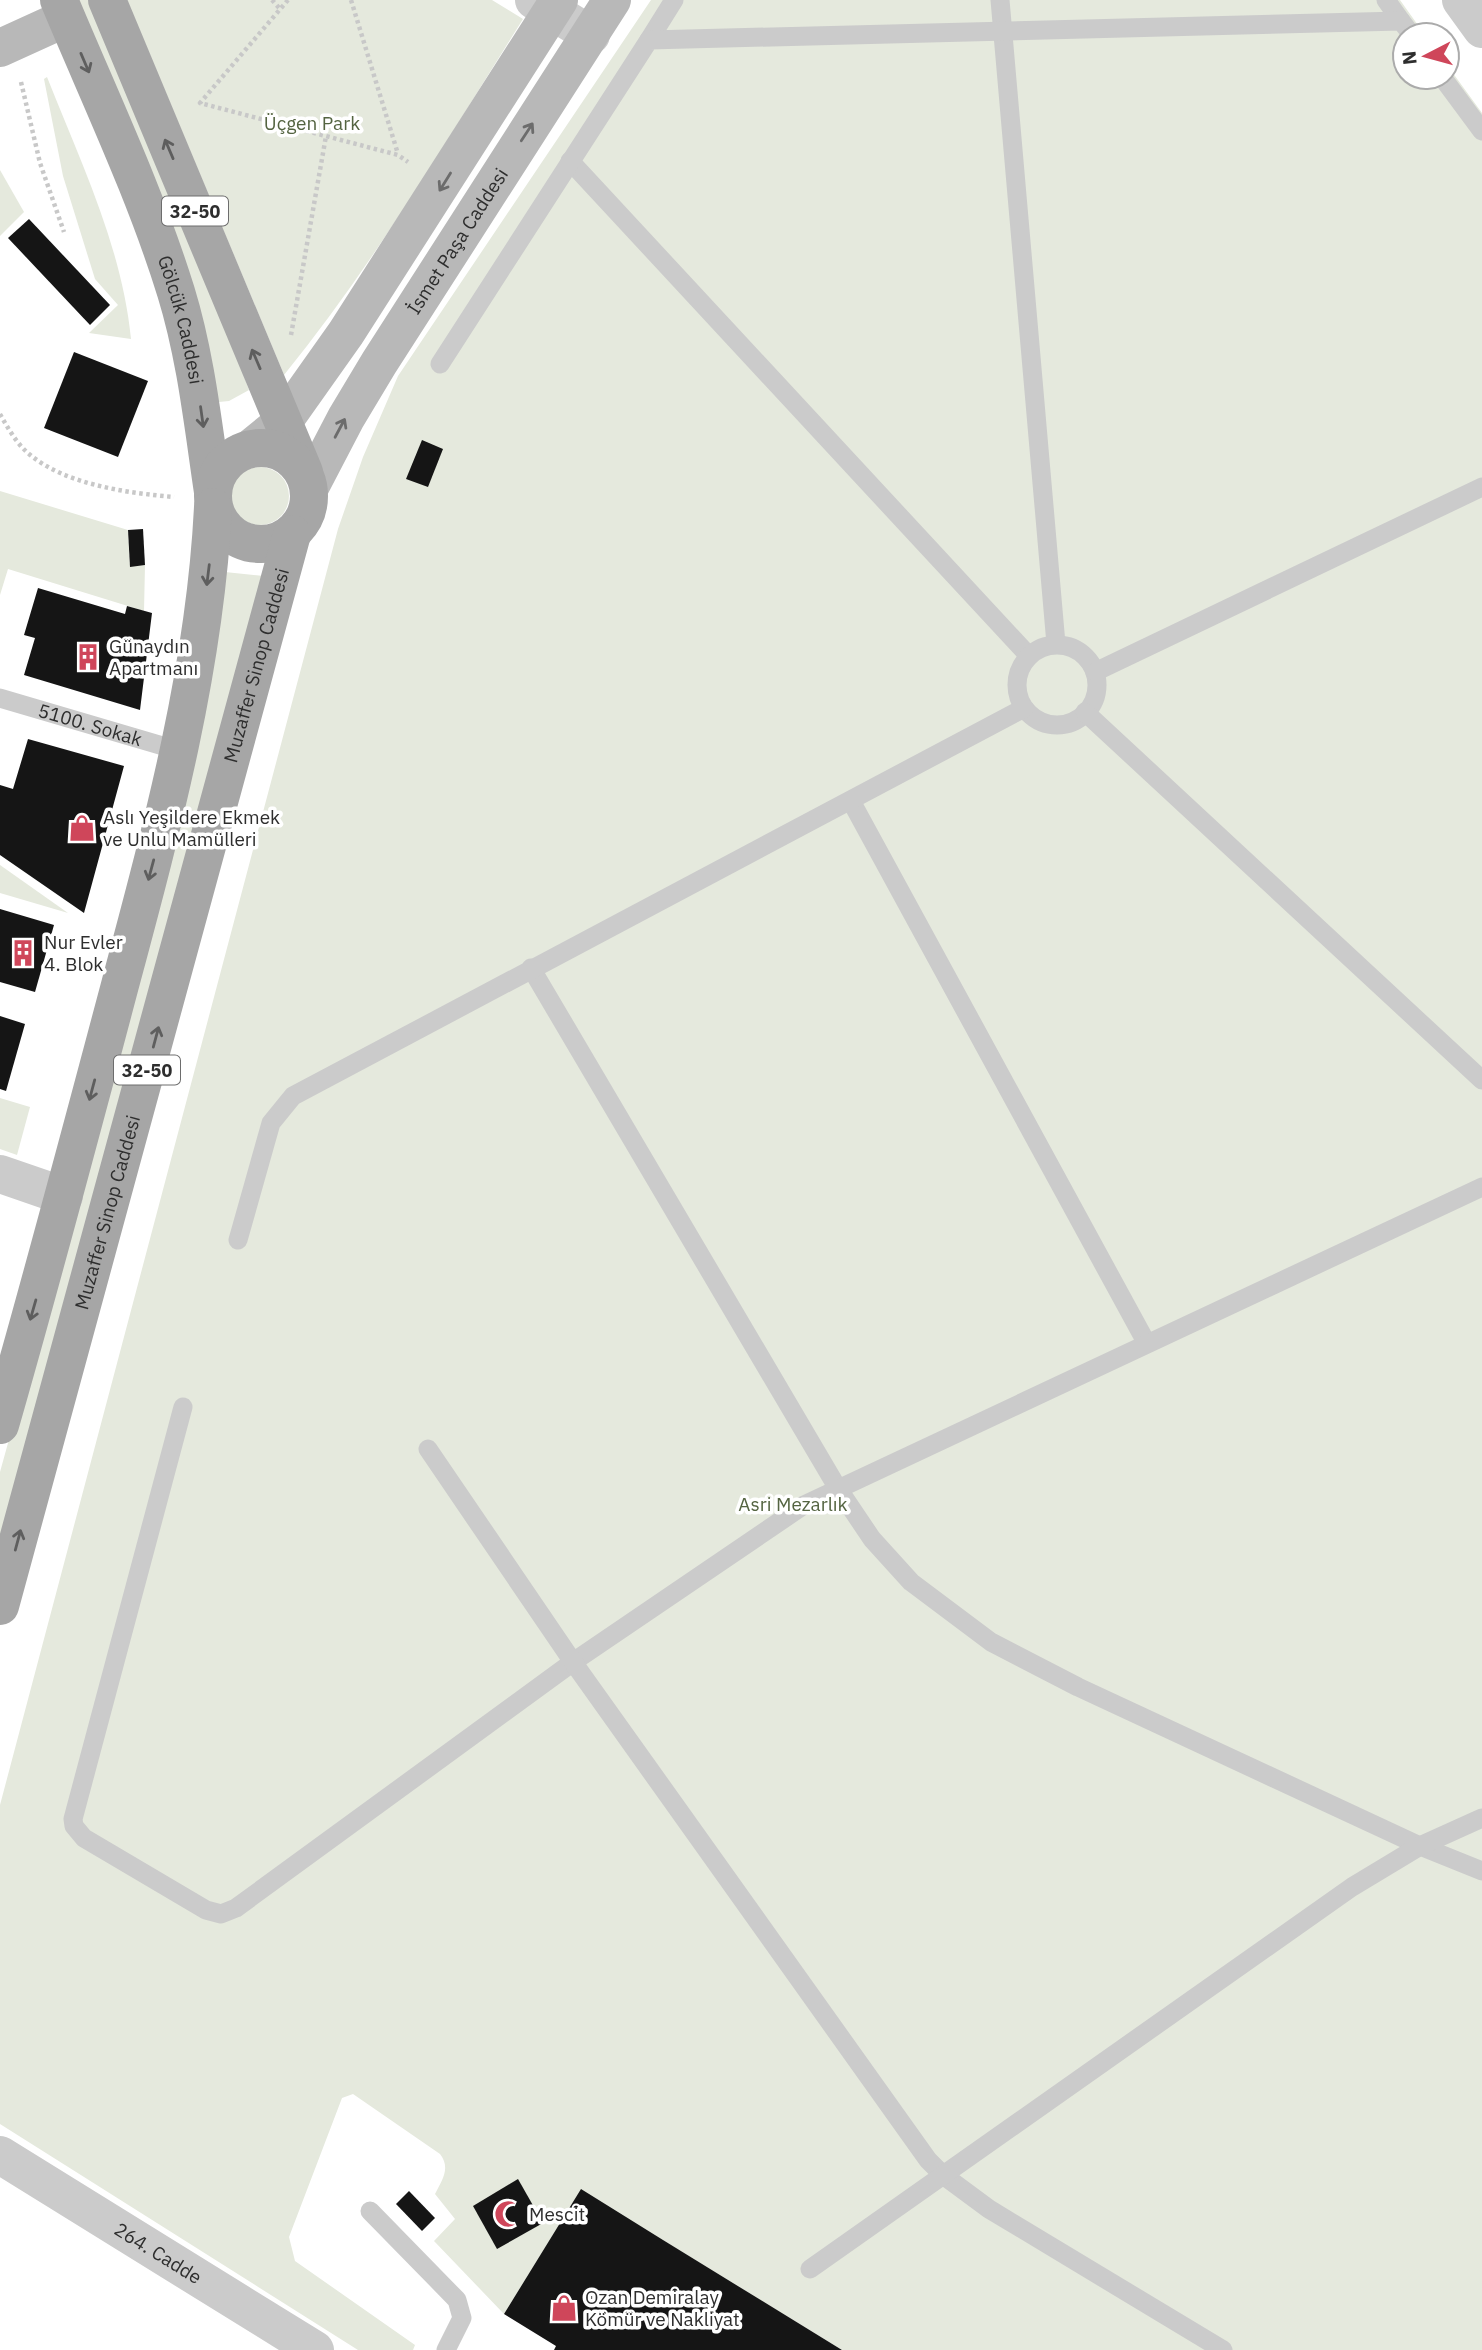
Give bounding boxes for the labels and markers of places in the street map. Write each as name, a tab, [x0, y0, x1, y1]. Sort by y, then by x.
place label: Günaydın Apartmanı	[109, 634, 198, 680]
building icon: Günaydın Apartmanı	[73, 642, 103, 672]
place label: Aslı Yeşildere Ekmek ve Unlu Mamülleri	[103, 805, 280, 851]
shop icon: Aslı Yeşildere Ekmek ve Unlu Mamülleri	[67, 813, 97, 843]
place label: Nur Evler 4. Blok	[44, 930, 123, 976]
building icon: Nur Evler 4. Blok	[8, 938, 38, 968]
mosque icon: Mescit	[493, 2199, 523, 2229]
place label: Mescit	[529, 2202, 585, 2226]
place label: Ozan Demiralay Kömür ve Nakliyat	[585, 2285, 740, 2331]
shop icon: Ozan Demiralay Kömür ve Nakliyat	[549, 2293, 579, 2323]

